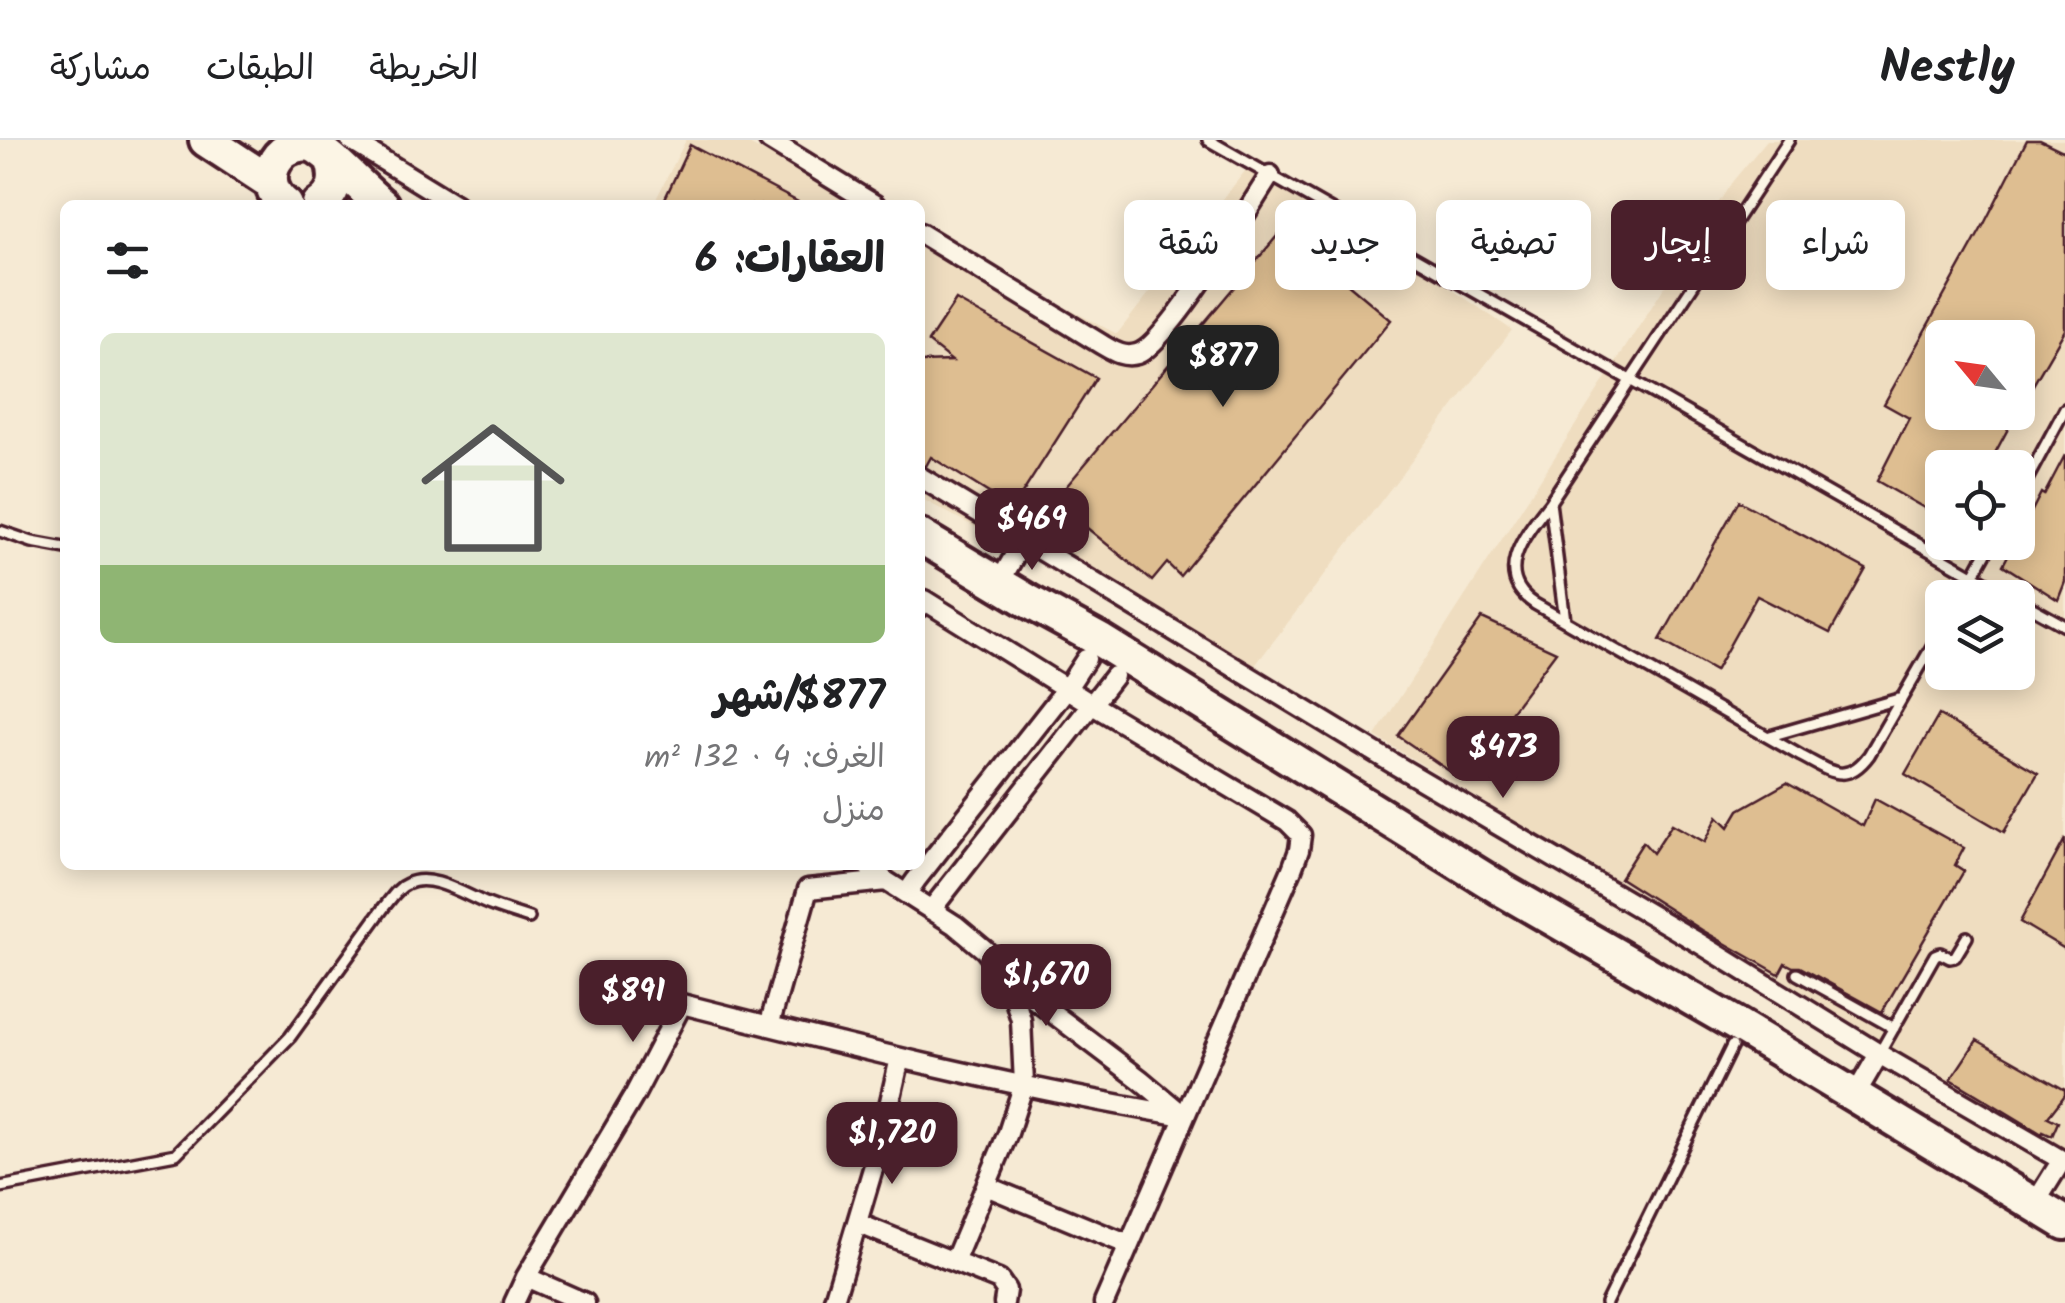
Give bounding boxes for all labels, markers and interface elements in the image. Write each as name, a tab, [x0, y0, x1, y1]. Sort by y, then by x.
text: Nestly	[1879, 31, 2015, 107]
text: مشاركة	[50, 42, 151, 98]
text: الطبقات	[206, 42, 314, 98]
text: الخريطة	[369, 42, 479, 98]
chip: شقة	[1124, 200, 1255, 290]
chip: جديد	[1275, 200, 1416, 290]
chip: تصفية	[1436, 200, 1591, 290]
chip: إيجار	[1611, 200, 1746, 290]
chip: شراء	[1766, 200, 1905, 290]
text: العقارات: 6	[695, 227, 885, 294]
icon: filters	[100, 233, 155, 288]
north arrow	[1925, 320, 2035, 430]
map controls	[1925, 320, 2035, 690]
pin: $877	[1164, 325, 1282, 410]
text: $877	[1189, 332, 1257, 383]
icon: home	[403, 398, 583, 578]
button: locate	[1925, 450, 2035, 560]
pin: $469	[973, 488, 1091, 573]
text: $469	[997, 495, 1067, 546]
button: layers	[1925, 580, 2035, 690]
text: $877/شهر	[714, 664, 885, 731]
pin: $473	[1444, 716, 1562, 801]
text: $473	[1469, 723, 1538, 774]
text: الغرف: 4 · 132 m²	[645, 733, 885, 784]
text: منزل	[822, 786, 885, 837]
pin: $1,670	[965, 944, 1127, 1029]
text: $1,670	[1003, 951, 1089, 1002]
pin: $891	[574, 960, 692, 1045]
text: $891	[601, 967, 665, 1018]
pin: $1,720	[811, 1102, 973, 1187]
text: $1,720	[848, 1109, 936, 1160]

